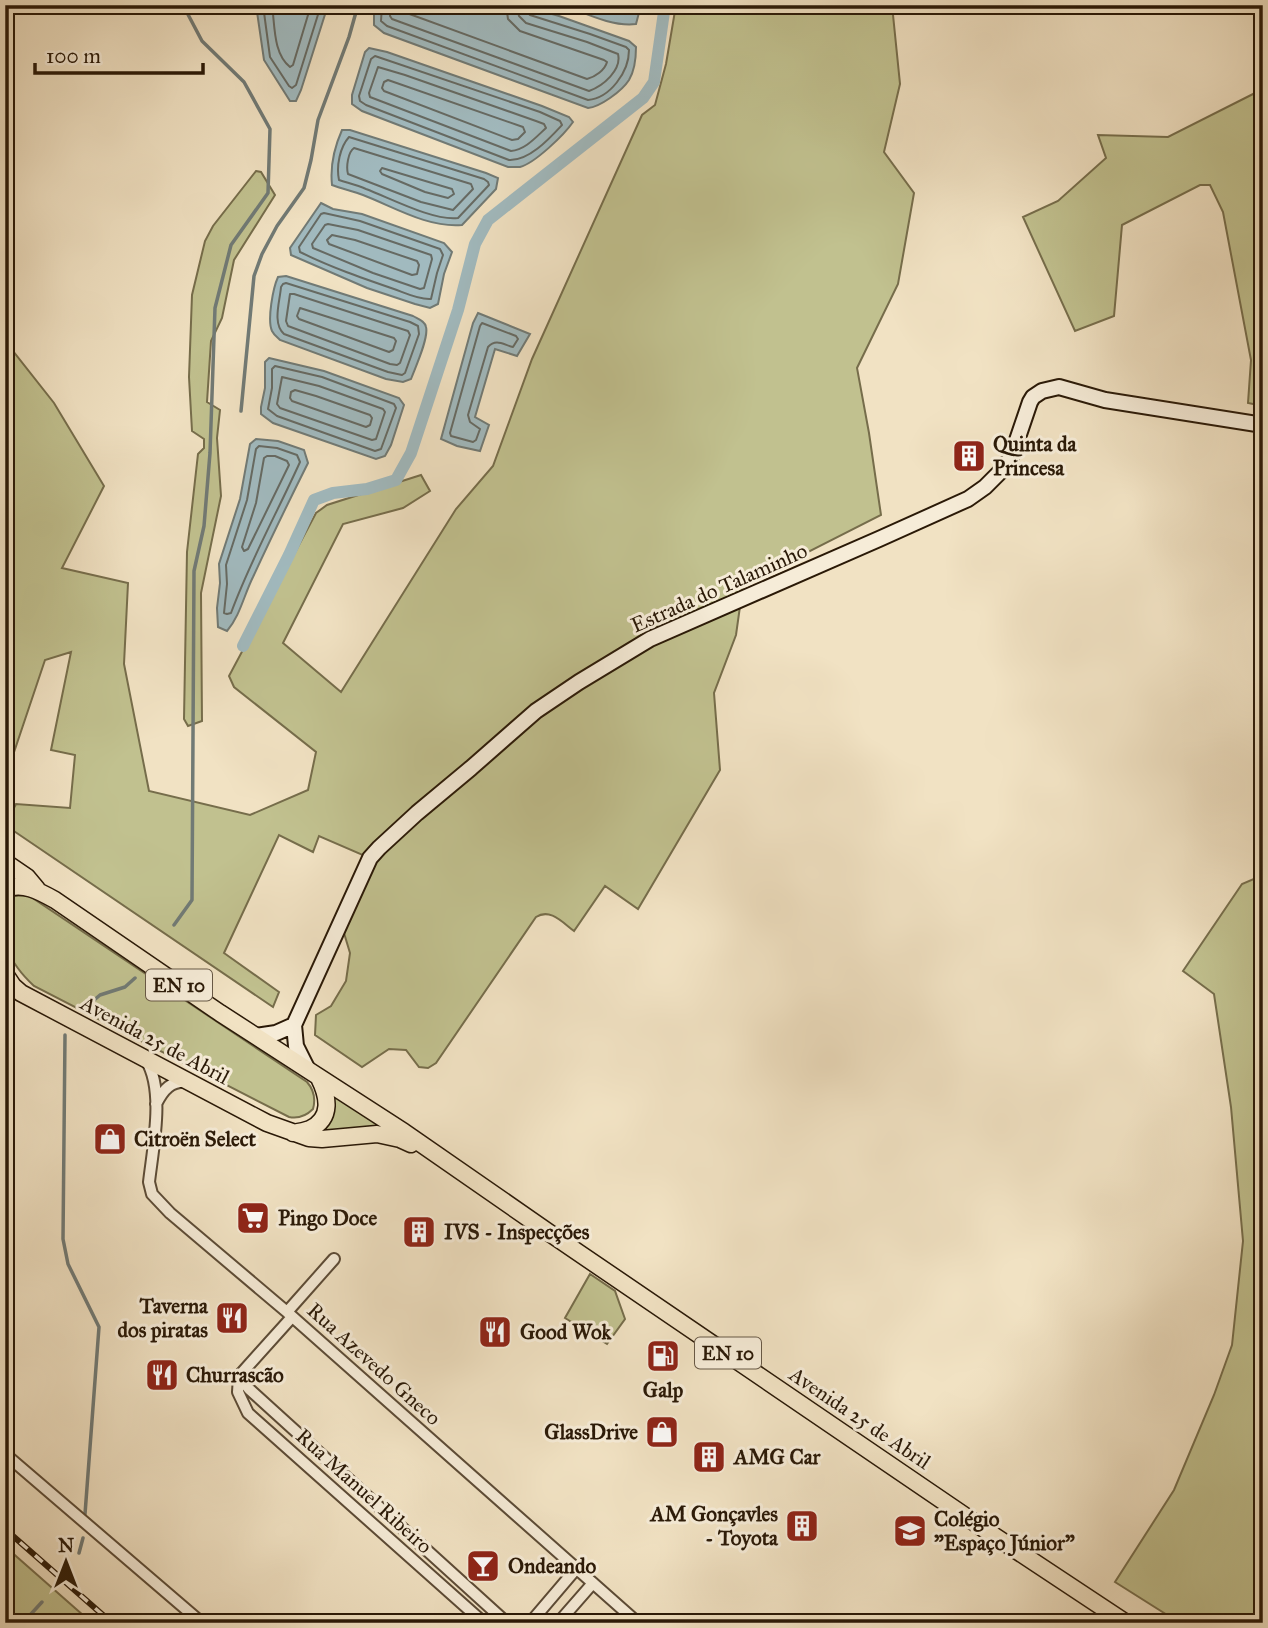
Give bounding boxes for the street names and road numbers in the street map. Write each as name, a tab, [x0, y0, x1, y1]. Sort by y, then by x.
street label: Estrada do Talaminho	[627, 537, 811, 639]
road number: EN 10	[146, 970, 212, 1001]
street label: Avenida 25 de Abril	[75, 989, 234, 1090]
street label: Rua Azevedo Gneco	[302, 1297, 446, 1431]
road number: EN 10	[695, 1338, 761, 1368]
street label: Avenida 25 de Abril	[784, 1361, 936, 1475]
street label: Rua Manuel Ribeiro	[290, 1423, 438, 1559]

